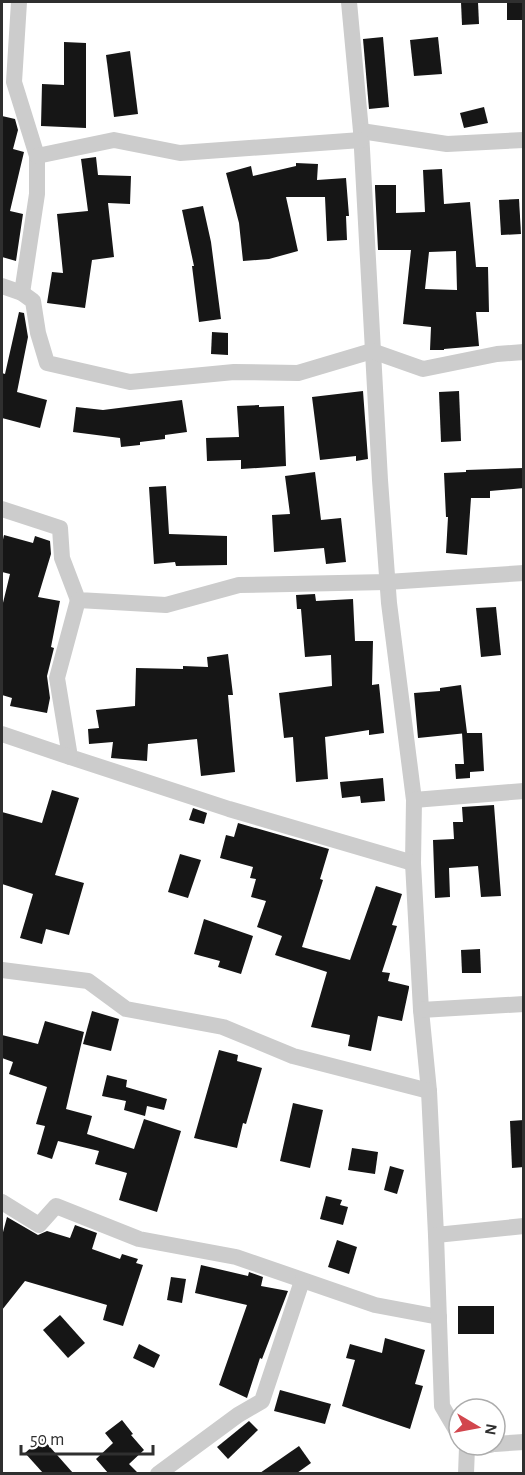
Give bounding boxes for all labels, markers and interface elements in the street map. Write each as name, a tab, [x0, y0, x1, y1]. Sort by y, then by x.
north arrow	[447, 1397, 507, 1457]
scale bar	[21, 1418, 153, 1456]
text: N	[482, 1423, 500, 1436]
text: 50 m	[30, 1431, 64, 1449]

